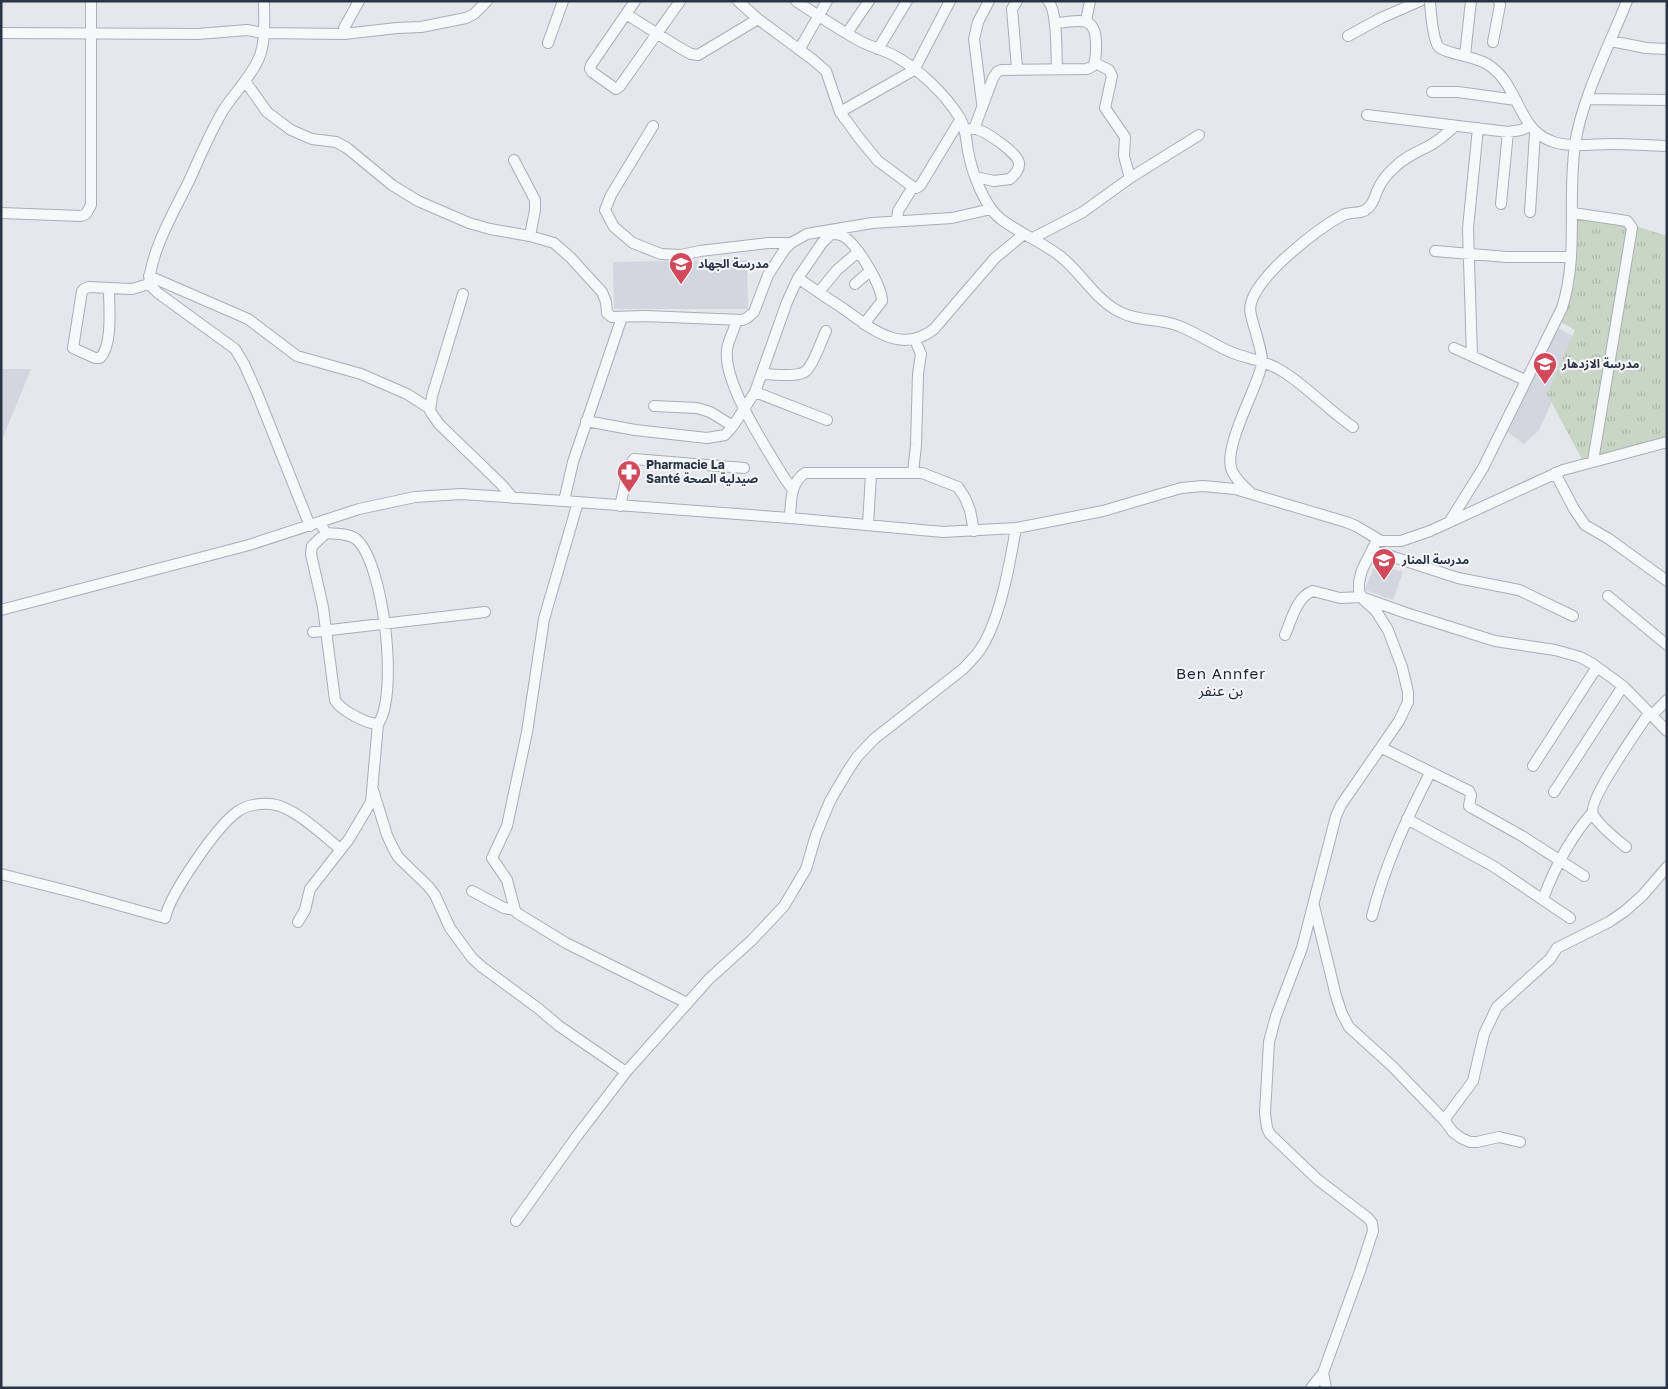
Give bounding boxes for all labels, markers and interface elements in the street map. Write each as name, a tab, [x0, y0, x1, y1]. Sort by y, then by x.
school or university icon: مدرسة الجهاد	[668, 251, 694, 285]
place label: مدرسة الجهاد	[698, 256, 769, 271]
school or university icon: مدرسة الازدهار	[1532, 351, 1558, 385]
place label: مدرسة الازدهار	[1561, 356, 1640, 371]
place label: Pharmacie La Santé صيدلية الصحة	[646, 457, 758, 486]
pharmacy icon: Pharmacie La Santé صيدلية الصحة	[616, 459, 642, 493]
school or university icon: مدرسة المنار	[1371, 547, 1397, 581]
place label: مدرسة المنار	[1401, 552, 1469, 567]
district label: Ben Annfer بن عنفر	[1176, 664, 1266, 700]

